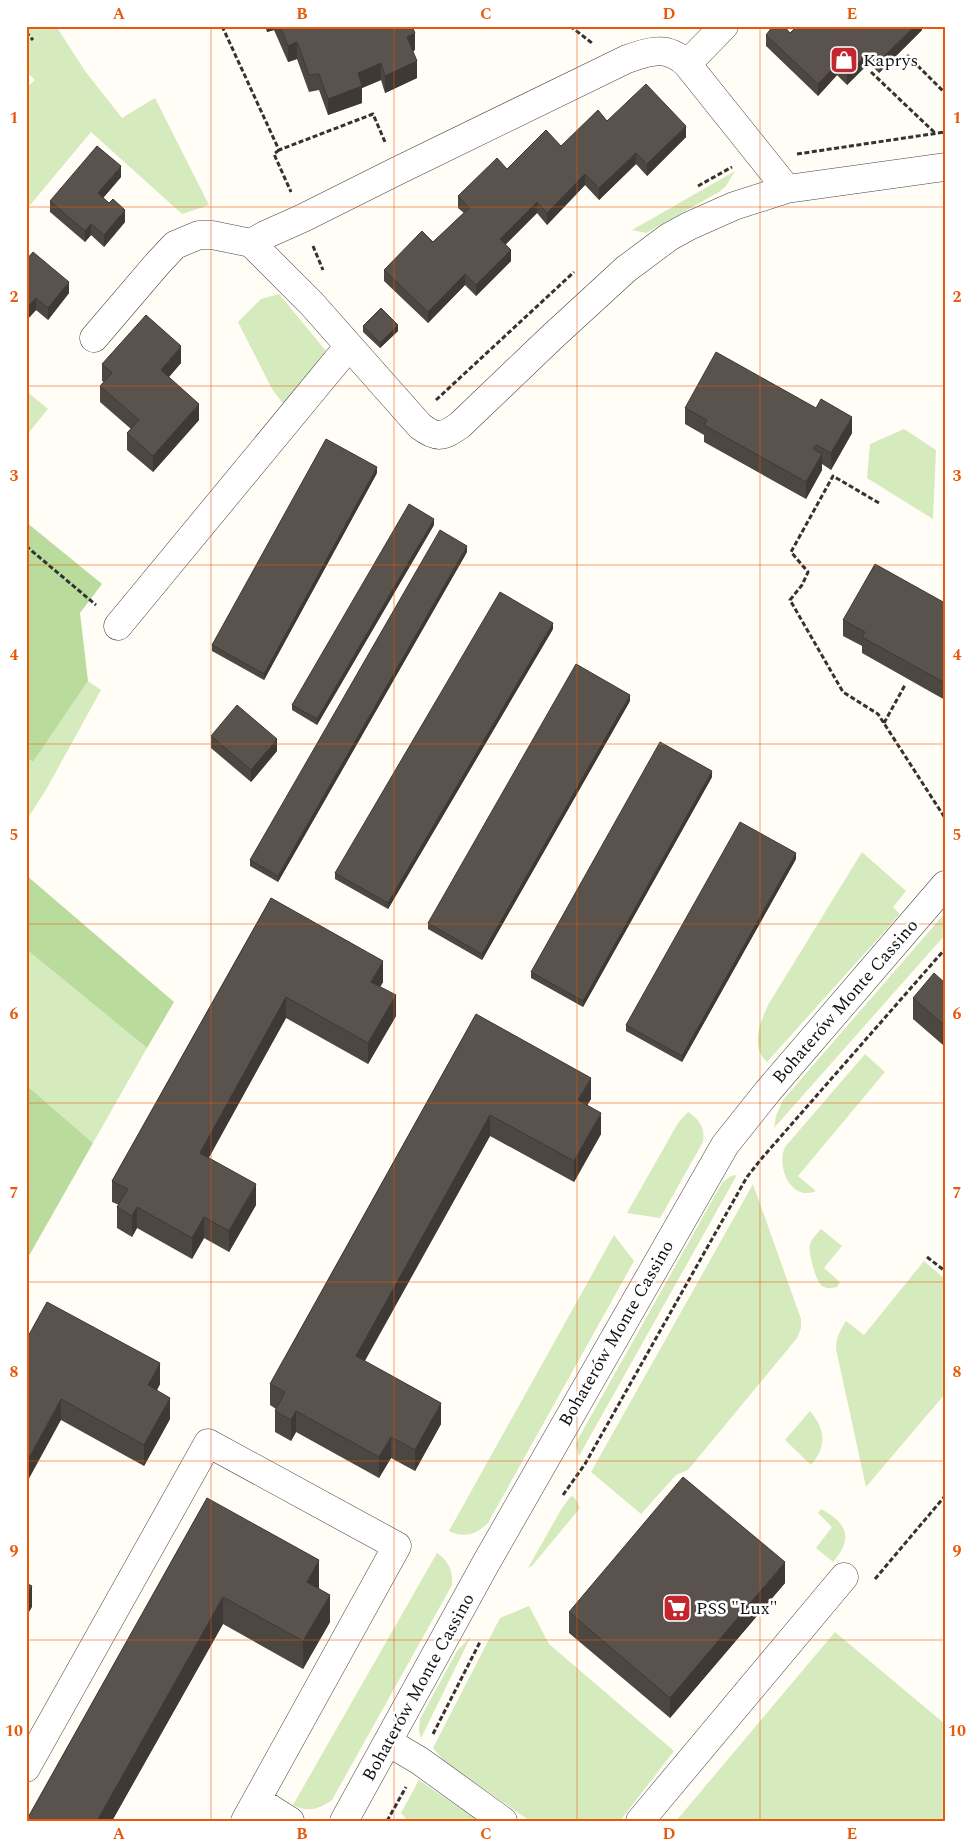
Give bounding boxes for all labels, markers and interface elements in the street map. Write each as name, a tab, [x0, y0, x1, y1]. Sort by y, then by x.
text: A	[113, 2, 126, 26]
text: B	[296, 2, 308, 26]
text: C	[480, 2, 492, 26]
text: D	[663, 2, 676, 26]
text: E	[847, 2, 857, 26]
shop icon: Kaprys	[829, 45, 859, 75]
place label: Kaprys	[863, 47, 918, 74]
text: 1	[10, 106, 18, 130]
text: 1	[953, 106, 961, 130]
text: 2	[10, 285, 19, 309]
text: 2	[953, 285, 962, 309]
text: 3	[10, 464, 19, 488]
text: 3	[953, 464, 962, 488]
text: 4	[10, 643, 19, 667]
text: 4	[953, 643, 962, 667]
text: 5	[10, 823, 18, 847]
text: 5	[953, 823, 961, 847]
street label: Bohaterów Monte Cassino	[766, 913, 925, 1090]
text: 6	[10, 1002, 19, 1026]
text: 6	[953, 1002, 962, 1026]
text: 7	[10, 1181, 19, 1205]
text: 7	[953, 1181, 962, 1205]
street label: Bohaterów Monte Cassino	[552, 1235, 681, 1431]
text: 8	[10, 1360, 19, 1384]
text: 8	[953, 1360, 962, 1384]
text: 9	[10, 1539, 19, 1563]
text: 9	[953, 1539, 962, 1563]
street label: Bohaterów Monte Cassino	[355, 1588, 481, 1786]
supermarket icon: PSS "Lux"	[662, 1593, 692, 1623]
place label: PSS "Lux"	[696, 1595, 778, 1622]
text: 10	[5, 1719, 23, 1743]
text: 10	[948, 1719, 966, 1743]
text: A	[113, 1822, 126, 1846]
text: B	[296, 1822, 308, 1846]
text: C	[480, 1822, 492, 1846]
text: D	[663, 1822, 676, 1846]
text: E	[847, 1822, 857, 1846]

